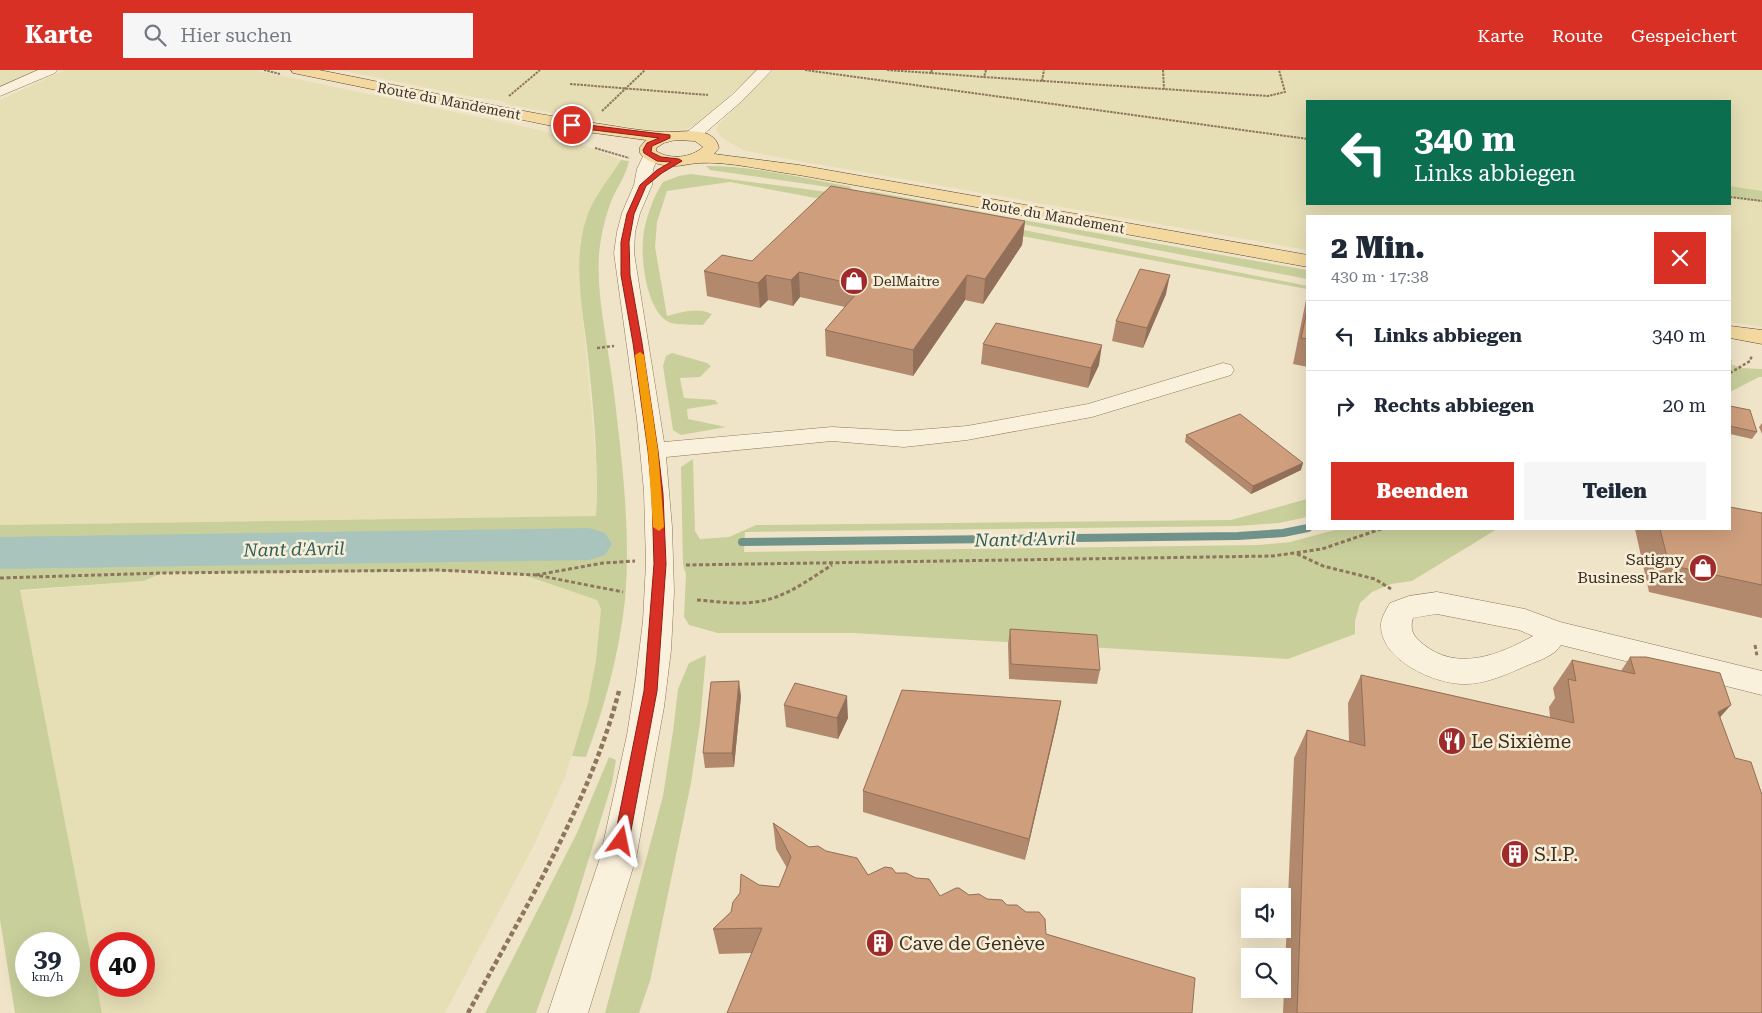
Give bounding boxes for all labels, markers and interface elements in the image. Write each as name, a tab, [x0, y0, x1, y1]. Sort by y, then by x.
search box	[123, 13, 473, 58]
text: Karte	[25, 21, 93, 49]
icon: search	[141, 21, 169, 49]
text: Hier suchen	[181, 24, 292, 47]
text: Karte	[1477, 25, 1524, 46]
text: Route	[1552, 25, 1603, 46]
text: Gespeichert	[1631, 25, 1737, 46]
street label: Route du Mandement	[376, 79, 522, 123]
pin	[551, 104, 593, 146]
icon: arrive	[558, 111, 586, 139]
text: 340 m	[1414, 119, 1515, 160]
icon: left	[1331, 120, 1396, 185]
text: Links abbiegen	[1414, 161, 1576, 186]
street label: Route du Mandement	[980, 195, 1126, 237]
text: 2 Min.	[1331, 230, 1425, 265]
button: close	[1654, 232, 1706, 284]
shop icon: DelMaitre	[839, 266, 869, 296]
text: 430 m · 17:38	[1331, 267, 1429, 286]
place label: DelMaitre	[873, 273, 940, 289]
icon: left	[1331, 322, 1359, 350]
text: Links abbiegen	[1374, 324, 1522, 347]
text: 340 m	[1652, 324, 1706, 347]
icon: right	[1331, 392, 1359, 420]
text: Rechts abbiegen	[1374, 394, 1534, 417]
text: 20 m	[1663, 394, 1706, 417]
button: Beenden	[1331, 462, 1514, 520]
button: Teilen	[1524, 462, 1706, 520]
water label: Nant d'Avril	[973, 528, 1076, 550]
water label: Nant d'Avril	[242, 538, 345, 560]
place label: Satigny Business Park	[1577, 550, 1685, 587]
shop icon: Satigny Business Park	[1688, 553, 1718, 583]
restaurant icon: Le Sixième	[1437, 726, 1467, 756]
place label: Le Sixième	[1471, 730, 1571, 753]
position arrow	[594, 814, 646, 866]
building icon: S.I.P.	[1500, 839, 1530, 869]
place label: S.I.P.	[1534, 843, 1578, 866]
map controls	[1241, 888, 1291, 998]
button: sound	[1241, 888, 1291, 938]
building icon: Cave de Genève	[865, 928, 895, 958]
speed limit sign: 40	[90, 932, 155, 997]
place label: Cave de Genève	[899, 932, 1045, 955]
text: 39	[33, 944, 62, 973]
button: search	[1241, 948, 1291, 998]
text: km/h	[31, 970, 64, 984]

